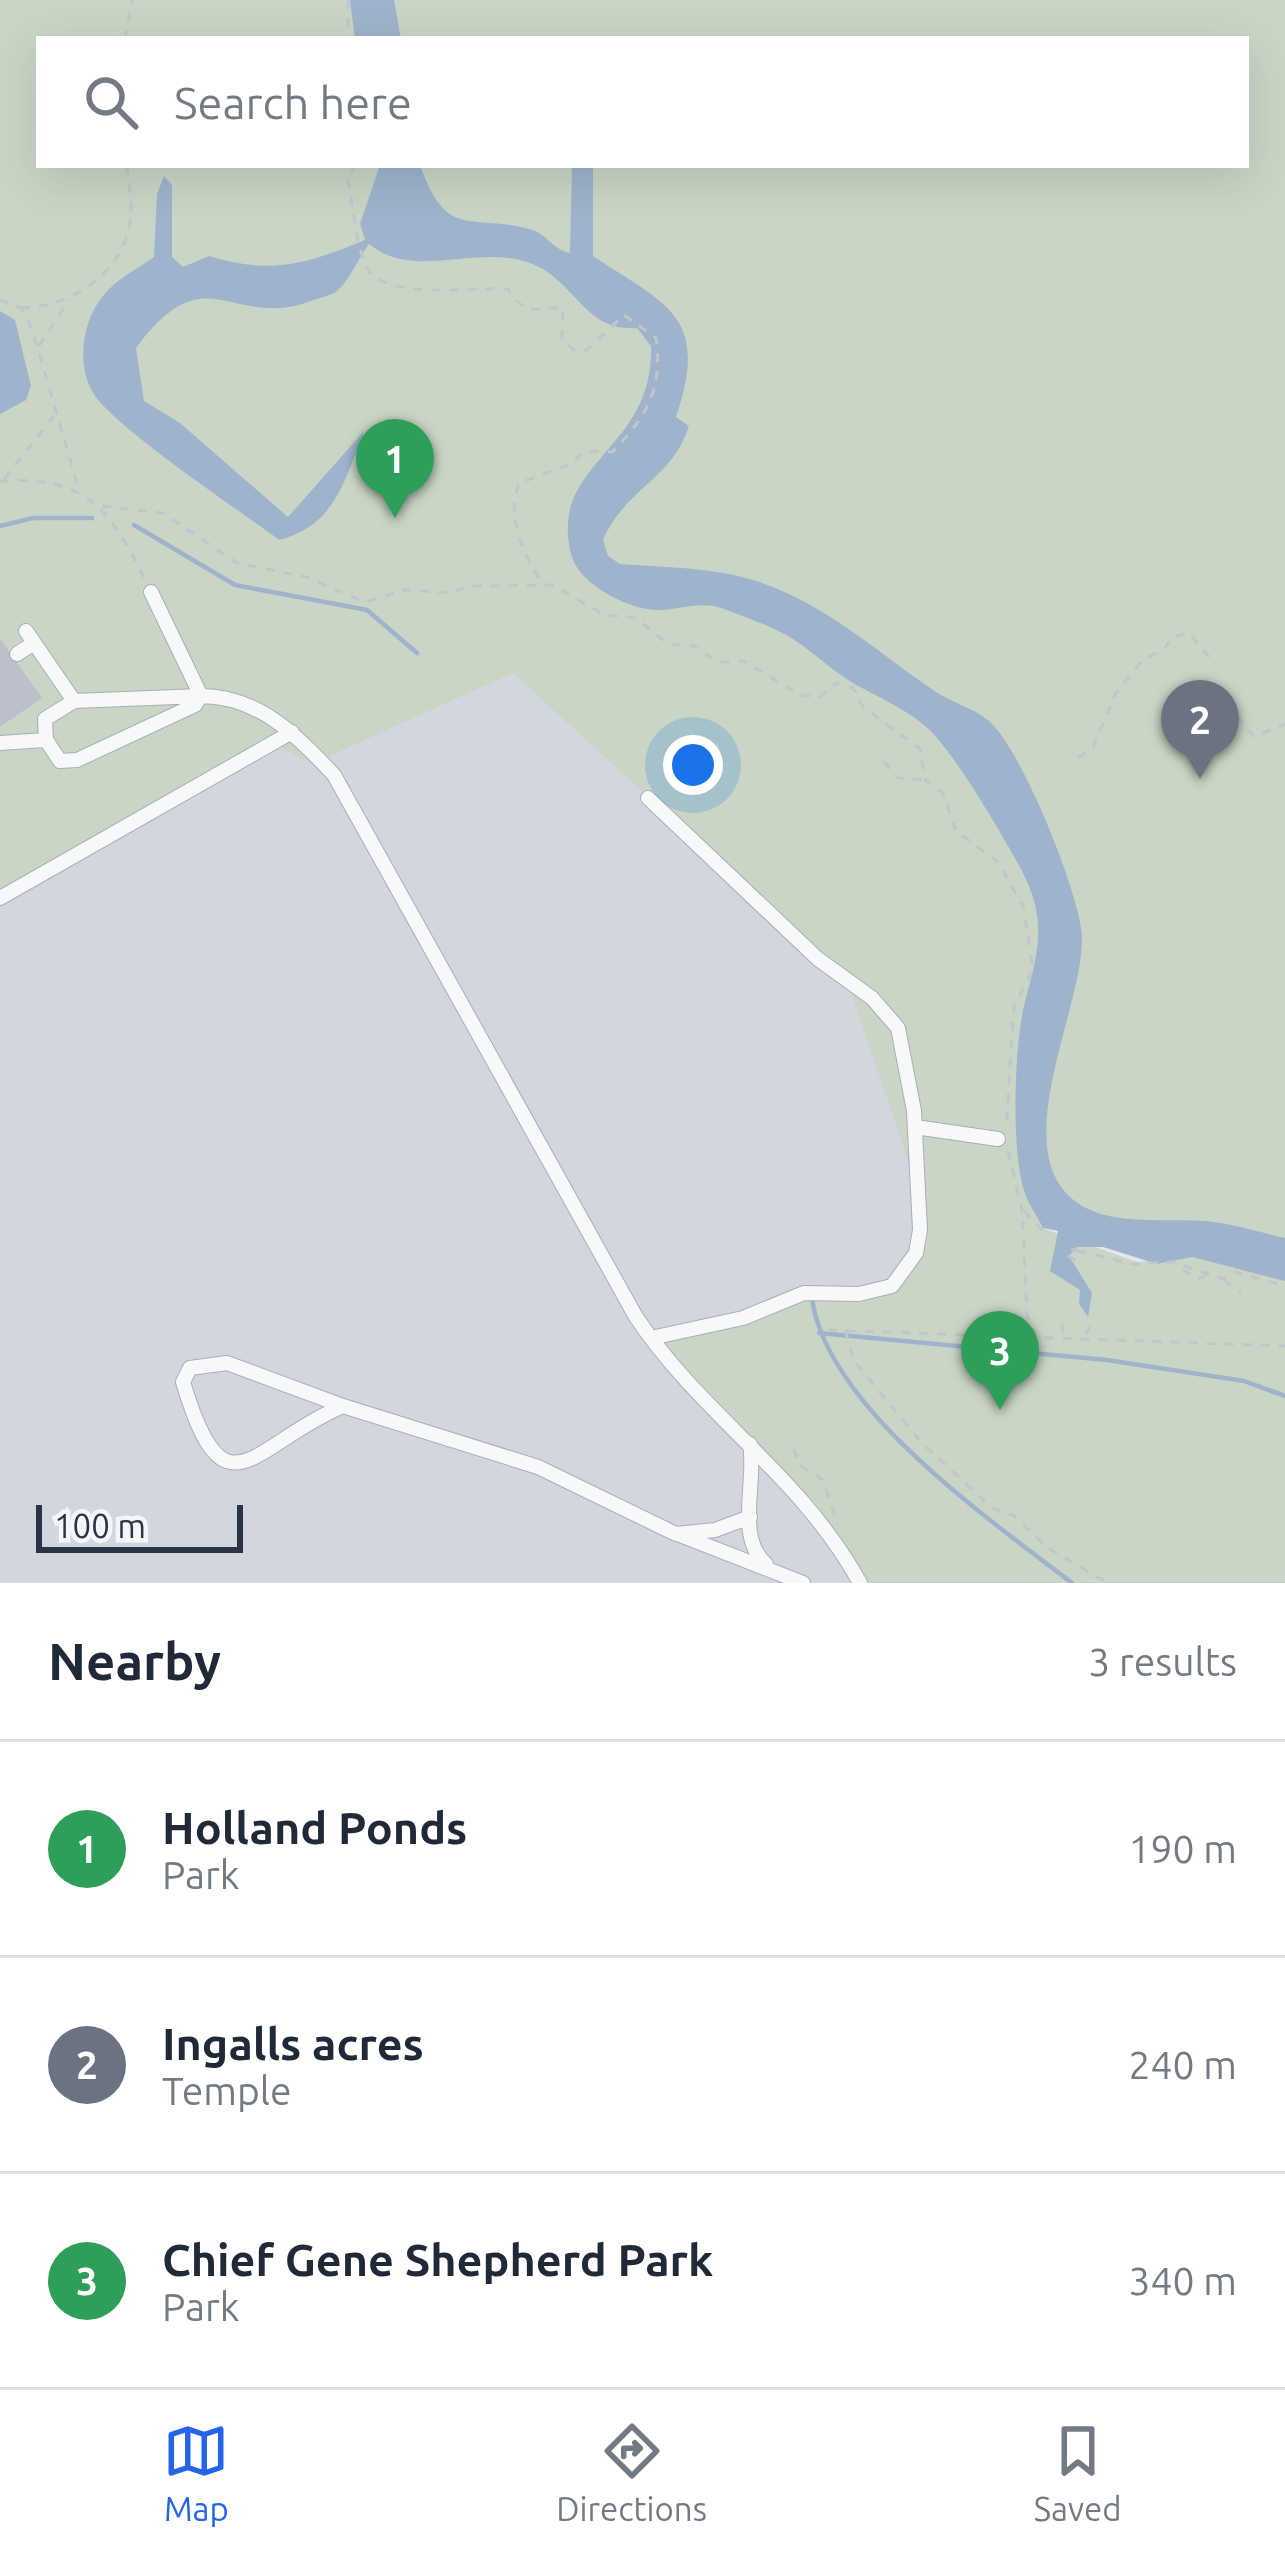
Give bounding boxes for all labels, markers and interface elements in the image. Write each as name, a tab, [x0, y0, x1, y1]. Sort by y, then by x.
search box	[36, 36, 1249, 168]
icon: search	[78, 69, 144, 135]
text: Search here	[174, 77, 412, 128]
pin: 1	[356, 419, 434, 518]
pin: 2	[1161, 680, 1239, 779]
your location	[663, 735, 723, 795]
pin: 3	[961, 1311, 1039, 1410]
scale bar	[36, 1499, 243, 1552]
text: 100 m	[54, 1507, 146, 1544]
text: Nearby	[48, 1632, 221, 1690]
text: 3 results	[1088, 1640, 1237, 1683]
text: Holland Ponds	[162, 1802, 467, 1853]
text: 1	[76, 1827, 98, 1870]
text: 190 m	[1128, 1827, 1237, 1870]
text: Park	[162, 1853, 240, 1896]
text: Ingalls acres	[162, 2018, 424, 2069]
text: 2	[76, 2043, 98, 2086]
text: 240 m	[1128, 2043, 1237, 2086]
text: Temple	[162, 2069, 292, 2112]
text: Chief Gene Shepherd Park	[162, 2234, 713, 2285]
text: 3	[76, 2259, 98, 2302]
text: 340 m	[1128, 2259, 1237, 2302]
text: Park	[162, 2285, 240, 2328]
tab: Map	[163, 2418, 229, 2527]
tab: Directions	[556, 2418, 707, 2527]
tab: Saved	[1034, 2418, 1122, 2527]

